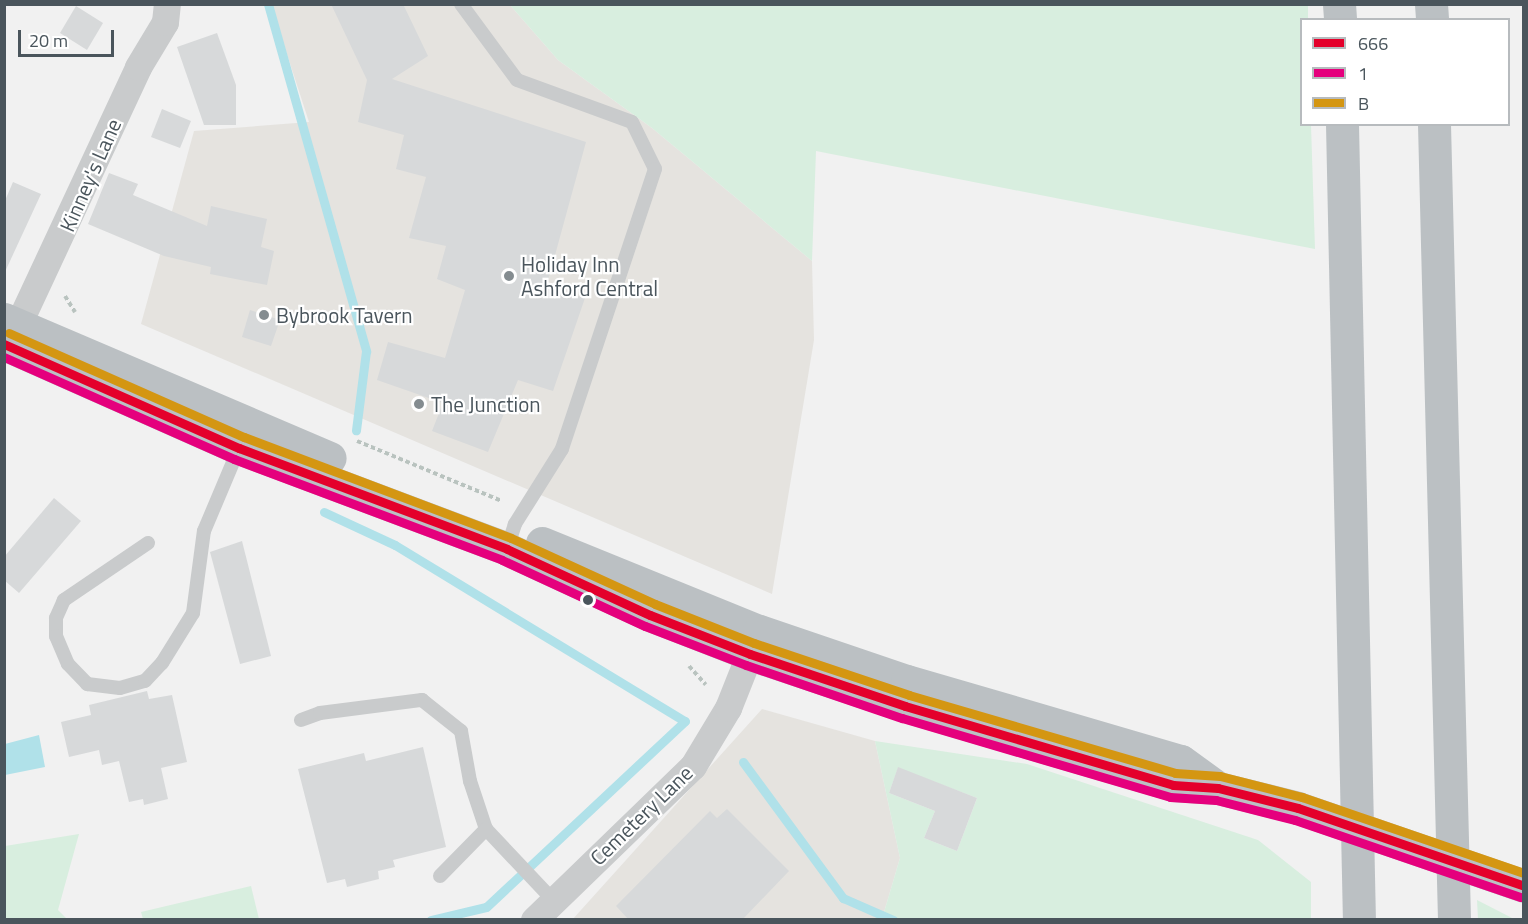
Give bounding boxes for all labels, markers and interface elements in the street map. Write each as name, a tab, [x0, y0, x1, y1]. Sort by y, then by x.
scale bar	[21, 18, 117, 56]
legend	[1300, 18, 1510, 126]
text: 20 m	[29, 27, 68, 54]
text: 666	[1358, 30, 1388, 57]
text: 1	[1358, 60, 1368, 87]
text: B	[1358, 90, 1369, 117]
street label: Kinney's Lane	[54, 115, 126, 235]
place label: Holiday Inn Ashford Central	[521, 251, 658, 301]
marker: Holiday Inn Ashford Central	[502, 269, 516, 283]
place label: Bybrook Tavern	[276, 302, 413, 328]
marker: Bybrook Tavern	[257, 308, 271, 322]
place label: The Junction	[431, 391, 541, 417]
marker: The Junction	[412, 397, 426, 411]
unlabelled marker	[582, 594, 594, 606]
street label: Cemetery Lane	[585, 760, 697, 870]

